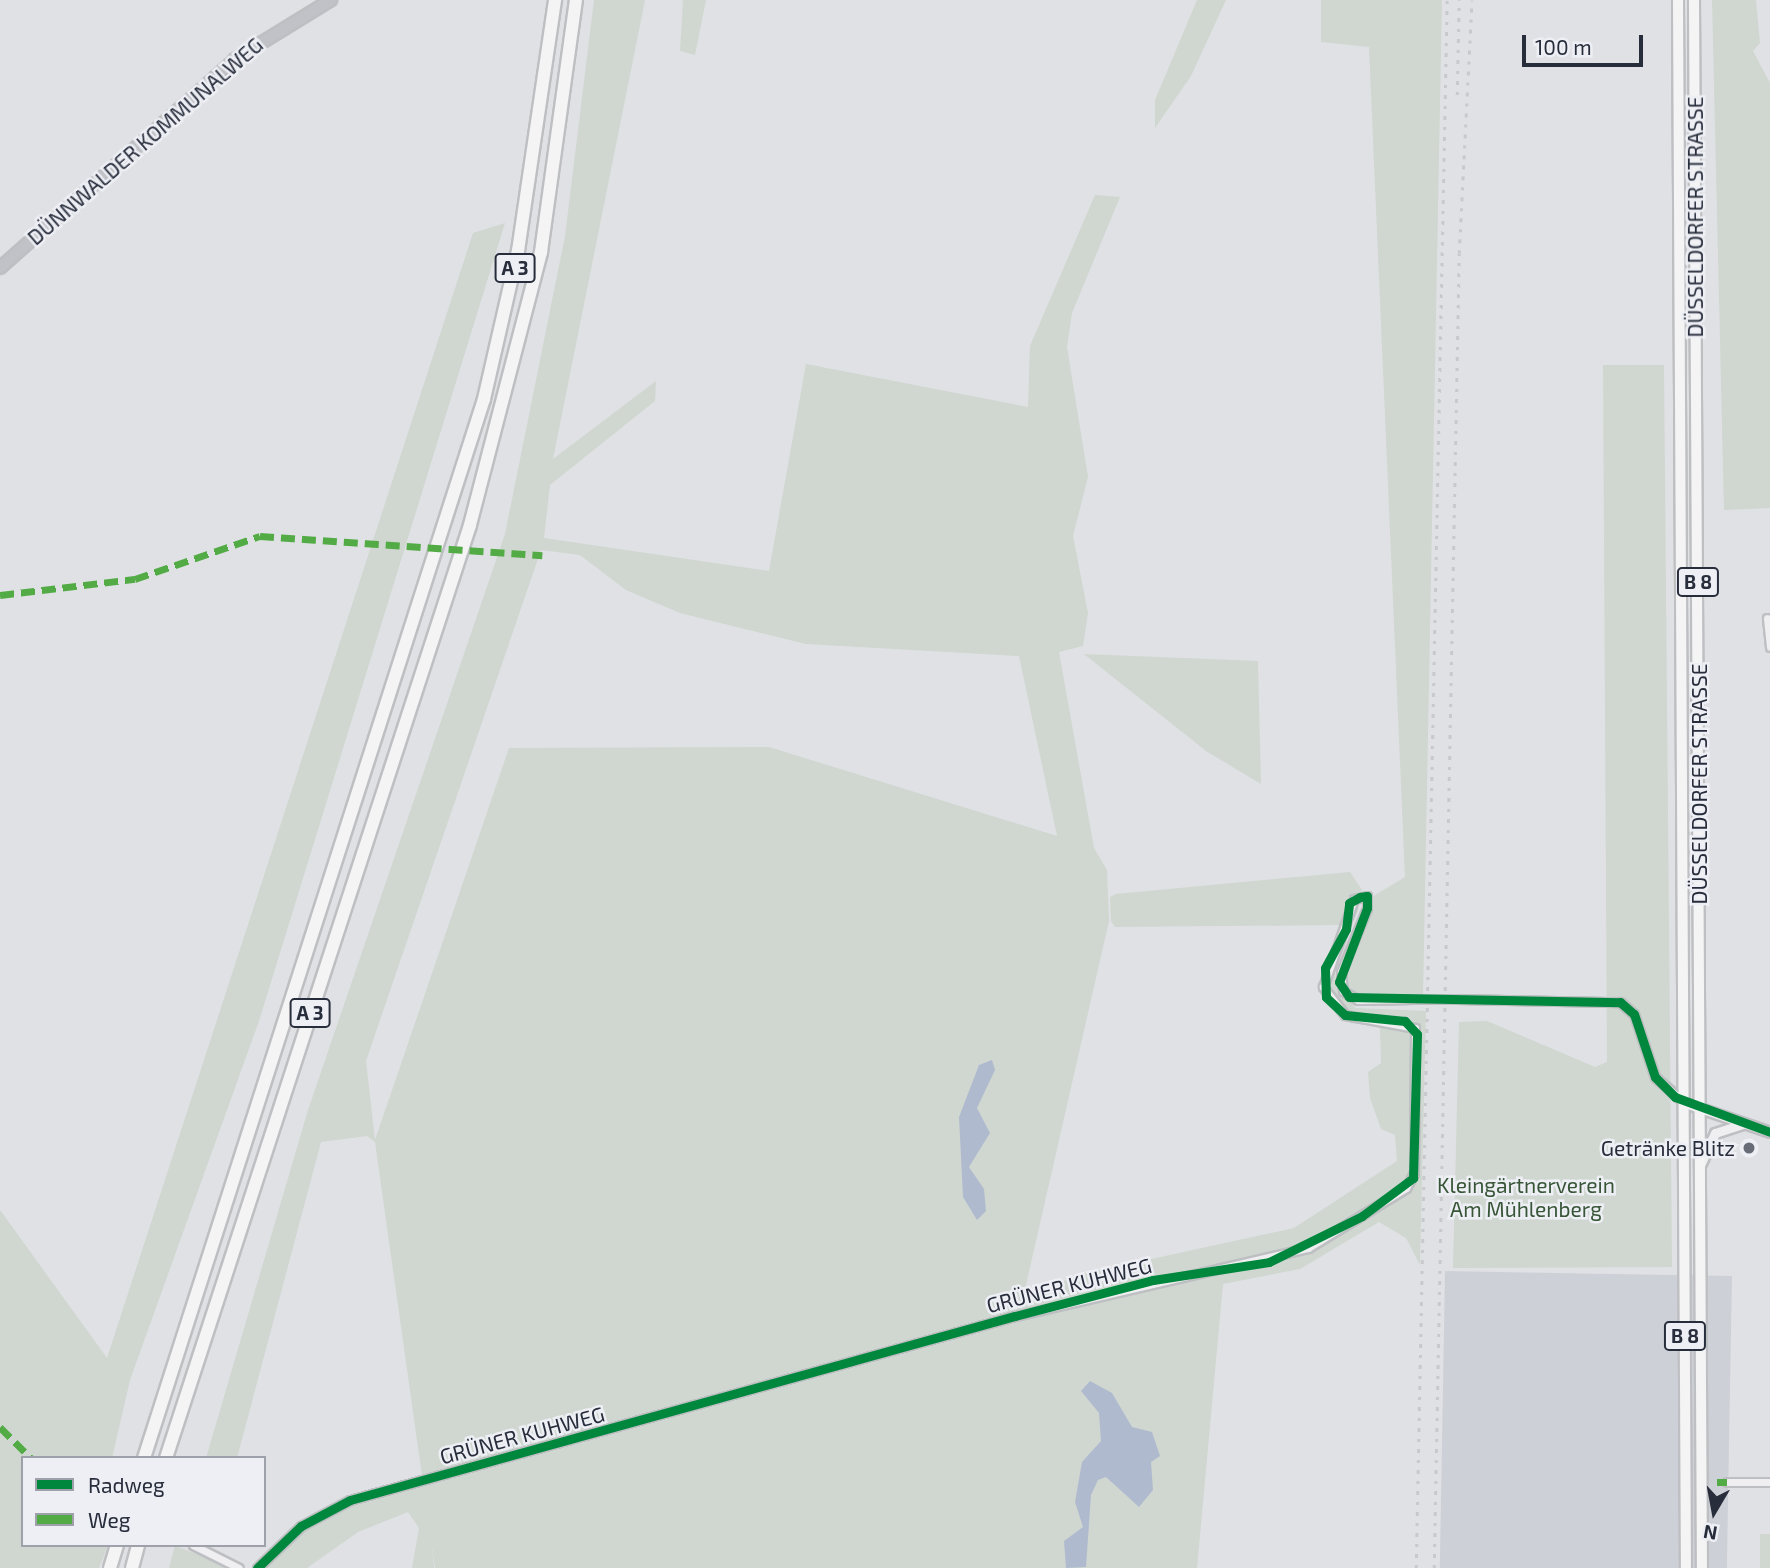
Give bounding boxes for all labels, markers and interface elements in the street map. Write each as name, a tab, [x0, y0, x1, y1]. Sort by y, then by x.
scale bar	[1525, 21, 1646, 65]
street label: DÜNNWALDER KOMMUNALWEG	[22, 32, 268, 250]
text: 100 m	[1535, 34, 1592, 59]
street label: DÜSSELDORFER STRASSE	[1682, 96, 1708, 338]
road number: A 3	[494, 252, 536, 284]
road number: B 8	[1675, 566, 1721, 597]
street label: DÜSSELDORFER STRASSE	[1686, 663, 1712, 905]
road number: A 3	[289, 998, 331, 1028]
place label: Getränke Blitz	[1601, 1135, 1735, 1161]
marker: Getränke Blitz	[1741, 1140, 1757, 1156]
park label: Kleingärtnerverein Am Mühlenberg	[1437, 1172, 1615, 1222]
street label: GRÜNER KUHWEG	[984, 1252, 1154, 1318]
road number: B 8	[1662, 1320, 1708, 1352]
street label: GRÜNER KUHWEG	[437, 1401, 607, 1469]
legend	[21, 1456, 266, 1547]
text: Radweg	[88, 1472, 165, 1497]
north arrow	[1679, 1477, 1749, 1547]
text: Weg	[88, 1507, 131, 1532]
text: N	[1702, 1521, 1719, 1546]

